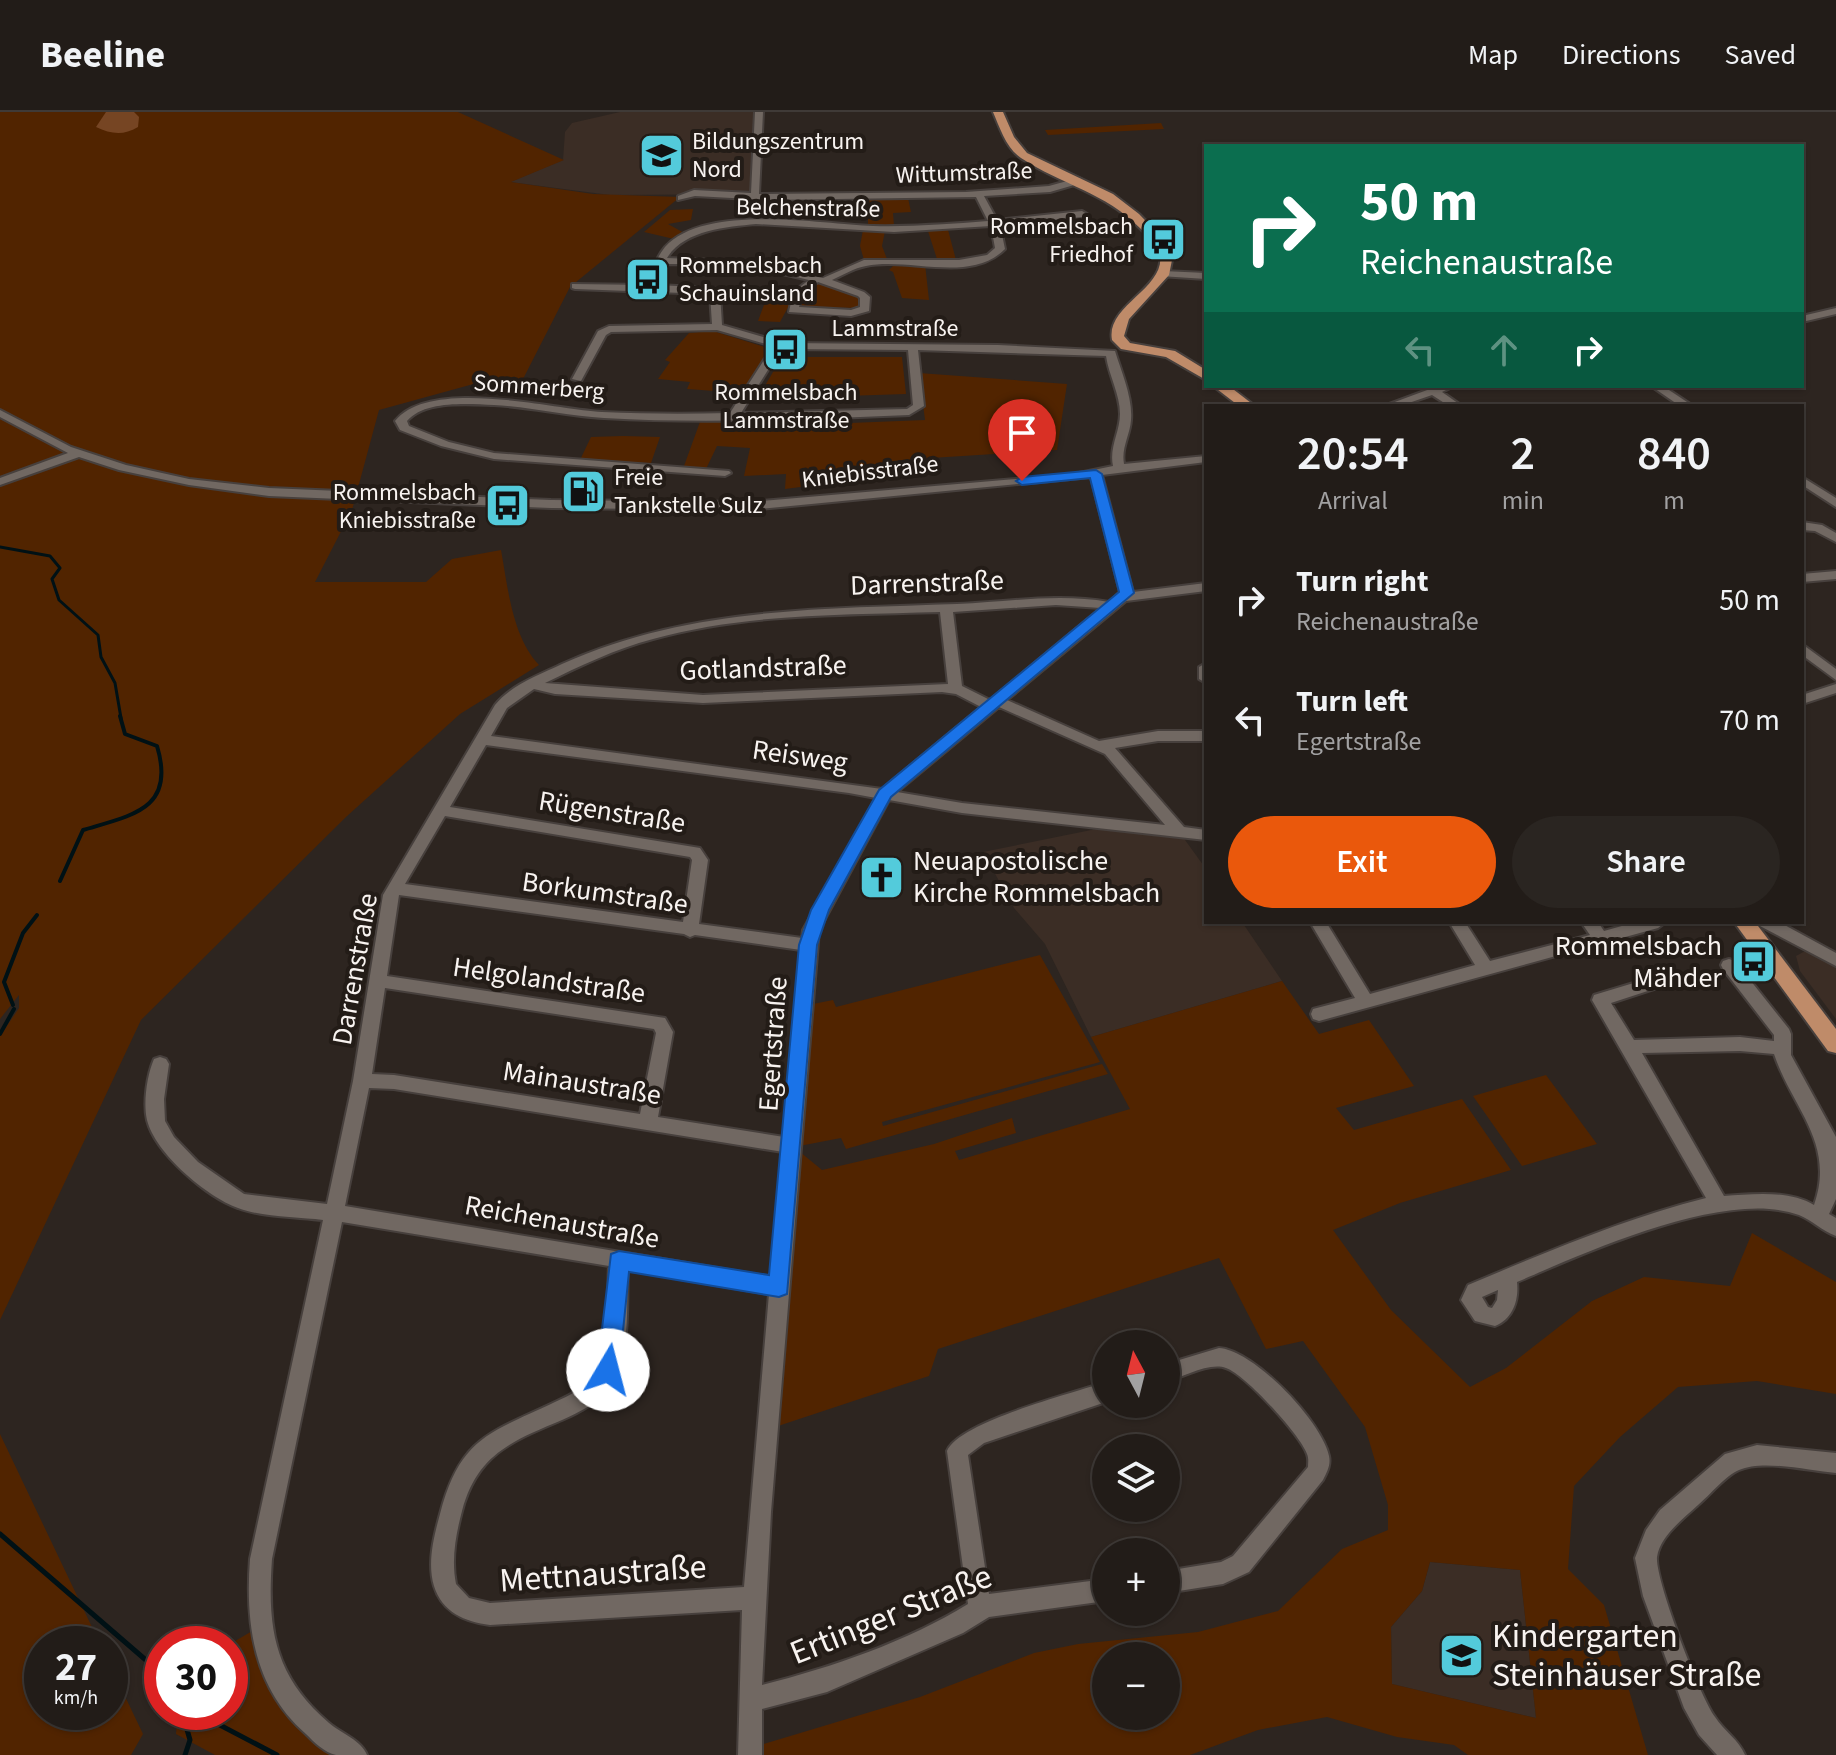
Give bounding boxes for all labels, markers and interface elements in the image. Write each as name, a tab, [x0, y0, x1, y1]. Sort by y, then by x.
text: Beeline	[40, 28, 165, 82]
text: Map	[1468, 35, 1518, 75]
text: Directions	[1562, 35, 1681, 75]
text: Saved	[1725, 35, 1796, 75]
place label: Bildungszentrum Nord	[692, 124, 864, 187]
school or university icon: Bildungszentrum Nord	[637, 131, 685, 179]
street label: Wittumstraße	[895, 153, 1033, 193]
text: 50 m	[1360, 163, 1478, 242]
icon: right	[1228, 176, 1332, 280]
street label: Belchenstraße	[735, 189, 881, 227]
place label: Rommelsbach Friedhof	[990, 209, 1134, 272]
bus stop icon: Rommelsbach Friedhof	[1140, 216, 1188, 264]
text: Reichenaustraße	[1360, 237, 1613, 288]
place label: Rommelsbach Schauinsland	[679, 248, 822, 311]
bus stop icon: Rommelsbach Schauinsland	[624, 255, 672, 303]
street label: Lammstraße	[832, 311, 958, 346]
bus stop icon: Rommelsbach Lammstraße	[762, 326, 810, 374]
icon: left	[1398, 328, 1442, 372]
icon: ahead	[1482, 328, 1526, 372]
icon: right	[1566, 328, 1610, 372]
street label: Sommerberg	[472, 365, 606, 409]
place label: Rommelsbach Lammstraße	[714, 375, 858, 438]
pin	[988, 399, 1056, 481]
icon: arrive	[1000, 411, 1044, 455]
text: 20:54	[1297, 420, 1409, 488]
text: 2	[1511, 420, 1535, 488]
text: 840	[1637, 420, 1711, 488]
street label: Kniebisstraße	[800, 446, 940, 498]
place label: Freie Tankstelle Sulz	[614, 460, 763, 523]
fuel station icon: Freie Tankstelle Sulz	[559, 467, 607, 515]
place label: Rommelsbach Kniebisstraße	[333, 475, 476, 538]
bus stop icon: Rommelsbach Kniebisstraße	[483, 482, 531, 530]
text: Arrival	[1318, 482, 1388, 519]
text: min	[1502, 482, 1544, 519]
text: m	[1663, 482, 1685, 519]
street label: Darrenstraße	[850, 560, 1004, 606]
text: Turn right	[1296, 560, 1428, 603]
icon: right	[1228, 578, 1272, 622]
text: 50 m	[1719, 579, 1780, 622]
text: Reichenaustraße	[1296, 603, 1479, 640]
street label: Gotlandstraße	[679, 645, 847, 691]
text: Turn left	[1296, 680, 1408, 723]
icon: left	[1228, 698, 1272, 742]
text: 70 m	[1719, 699, 1780, 742]
text: Egertstraße	[1296, 723, 1421, 760]
street label: Reisweg	[750, 730, 850, 782]
street label: Rügenstraße	[536, 781, 688, 843]
button: Exit	[1228, 816, 1496, 908]
button: Share	[1512, 816, 1780, 908]
place label: Neuapostolische Kirche Rommelsbach	[913, 841, 1160, 913]
church icon: Neuapostolische Kirche Rommelsbach	[858, 853, 906, 901]
street label: Borkumstraße	[519, 862, 691, 924]
street label: Darrenstraße	[322, 890, 388, 1048]
place label: Rommelsbach Mähder	[1555, 926, 1722, 998]
bus stop icon: Rommelsbach Mähder	[1729, 938, 1777, 986]
street label: Helgolandstraße	[450, 947, 648, 1013]
street label: Egertstraße	[748, 975, 798, 1113]
street label: Mainaustraße	[500, 1051, 664, 1115]
street label: Reichenaustraße	[462, 1185, 662, 1259]
position arrow	[566, 1328, 650, 1412]
north arrow	[1092, 1330, 1180, 1418]
map controls	[1092, 1330, 1180, 1730]
button: layers	[1092, 1434, 1180, 1522]
button: +	[1092, 1538, 1180, 1626]
street label: Mettnaustraße	[498, 1542, 708, 1606]
street label: Ertinger Straße	[783, 1552, 999, 1678]
place label: Kindergarten Steinhäuser Straße	[1492, 1612, 1761, 1700]
speed limit sign: 30	[144, 1626, 248, 1730]
school or university icon: Kindergarten Steinhäuser Straße	[1437, 1632, 1485, 1680]
text: 27	[55, 1639, 97, 1696]
button: −	[1092, 1642, 1180, 1730]
text: km/h	[54, 1684, 98, 1712]

